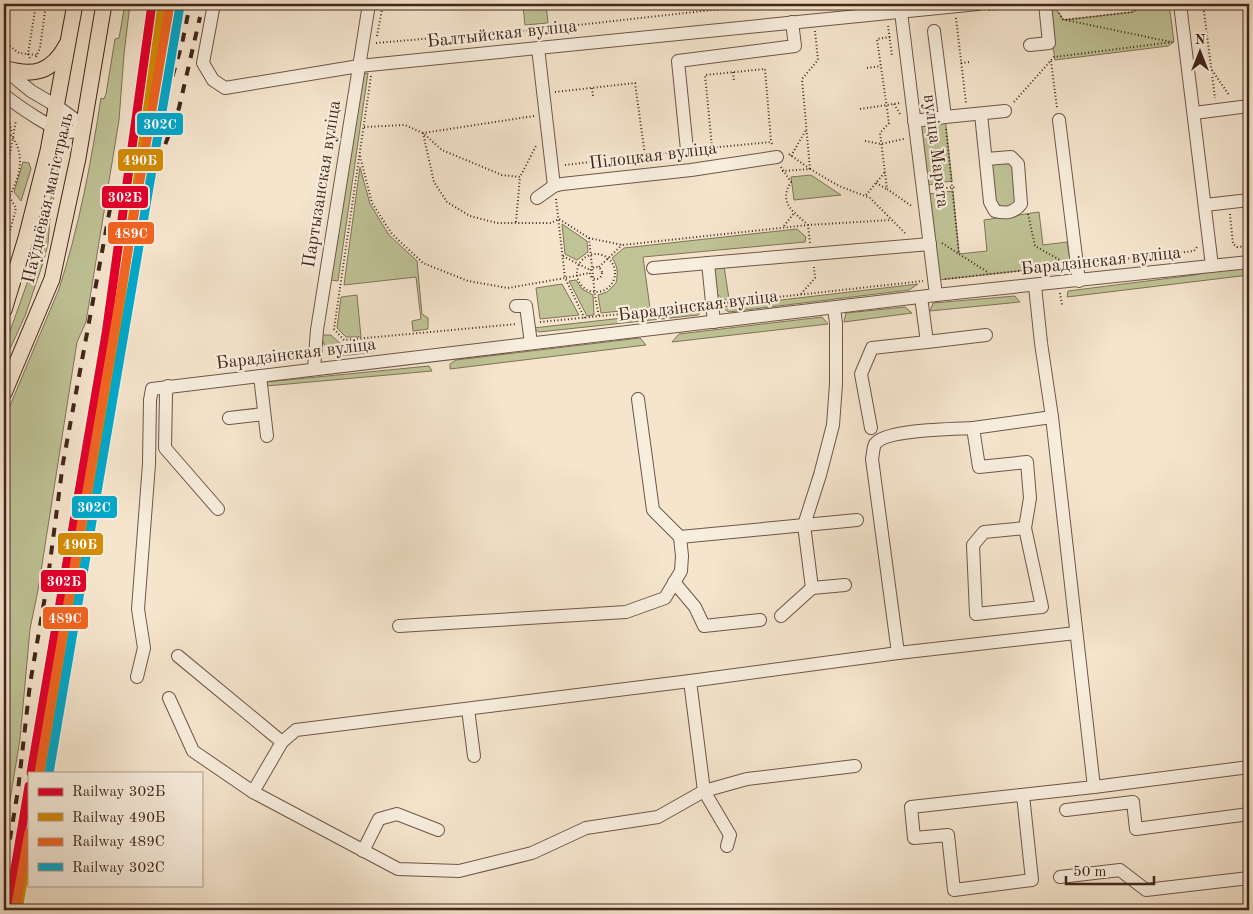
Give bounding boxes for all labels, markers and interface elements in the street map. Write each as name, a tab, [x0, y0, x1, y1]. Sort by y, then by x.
street label: Балтыйская вуліца	[426, 17, 578, 51]
north arrow	[1176, 28, 1226, 78]
text: N	[1195, 33, 1206, 47]
street label: вуліца Марата	[920, 93, 952, 209]
street label: Партызанская вуліца	[300, 99, 344, 269]
street label: Паўднёвая магістраль	[20, 111, 76, 285]
line badge: 302С	[136, 112, 184, 136]
text: 302С	[143, 118, 177, 132]
street label: Пілоцкая вуліца	[588, 139, 718, 173]
line badge: 490Б	[117, 148, 164, 172]
text: 490Б	[123, 154, 157, 168]
line badge: 302Б	[101, 185, 149, 209]
text: 302Б	[108, 191, 142, 205]
line badge: 489С	[107, 221, 155, 245]
text: 489С	[114, 227, 148, 241]
street label: Барадзінская вуліца	[1020, 244, 1182, 278]
street label: Барадзінская вуліца	[617, 287, 779, 325]
street label: Барадзінская вуліца	[215, 335, 377, 373]
line badge: 302С	[71, 495, 118, 519]
text: 302С	[77, 501, 111, 515]
line badge: 490Б	[57, 532, 104, 556]
text: 490Б	[63, 538, 97, 552]
line badge: 302Б	[40, 569, 87, 593]
text: 302Б	[47, 575, 81, 589]
line badge: 489С	[42, 606, 89, 630]
text: 489С	[48, 612, 82, 626]
legend	[28, 772, 202, 886]
text: Railway 302Б	[72, 785, 165, 800]
text: Railway 490Б	[72, 811, 165, 826]
text: Railway 489С	[72, 835, 165, 850]
scale bar	[1066, 854, 1153, 886]
text: Railway 302С	[72, 861, 165, 876]
text: 50 m	[1073, 865, 1107, 880]

